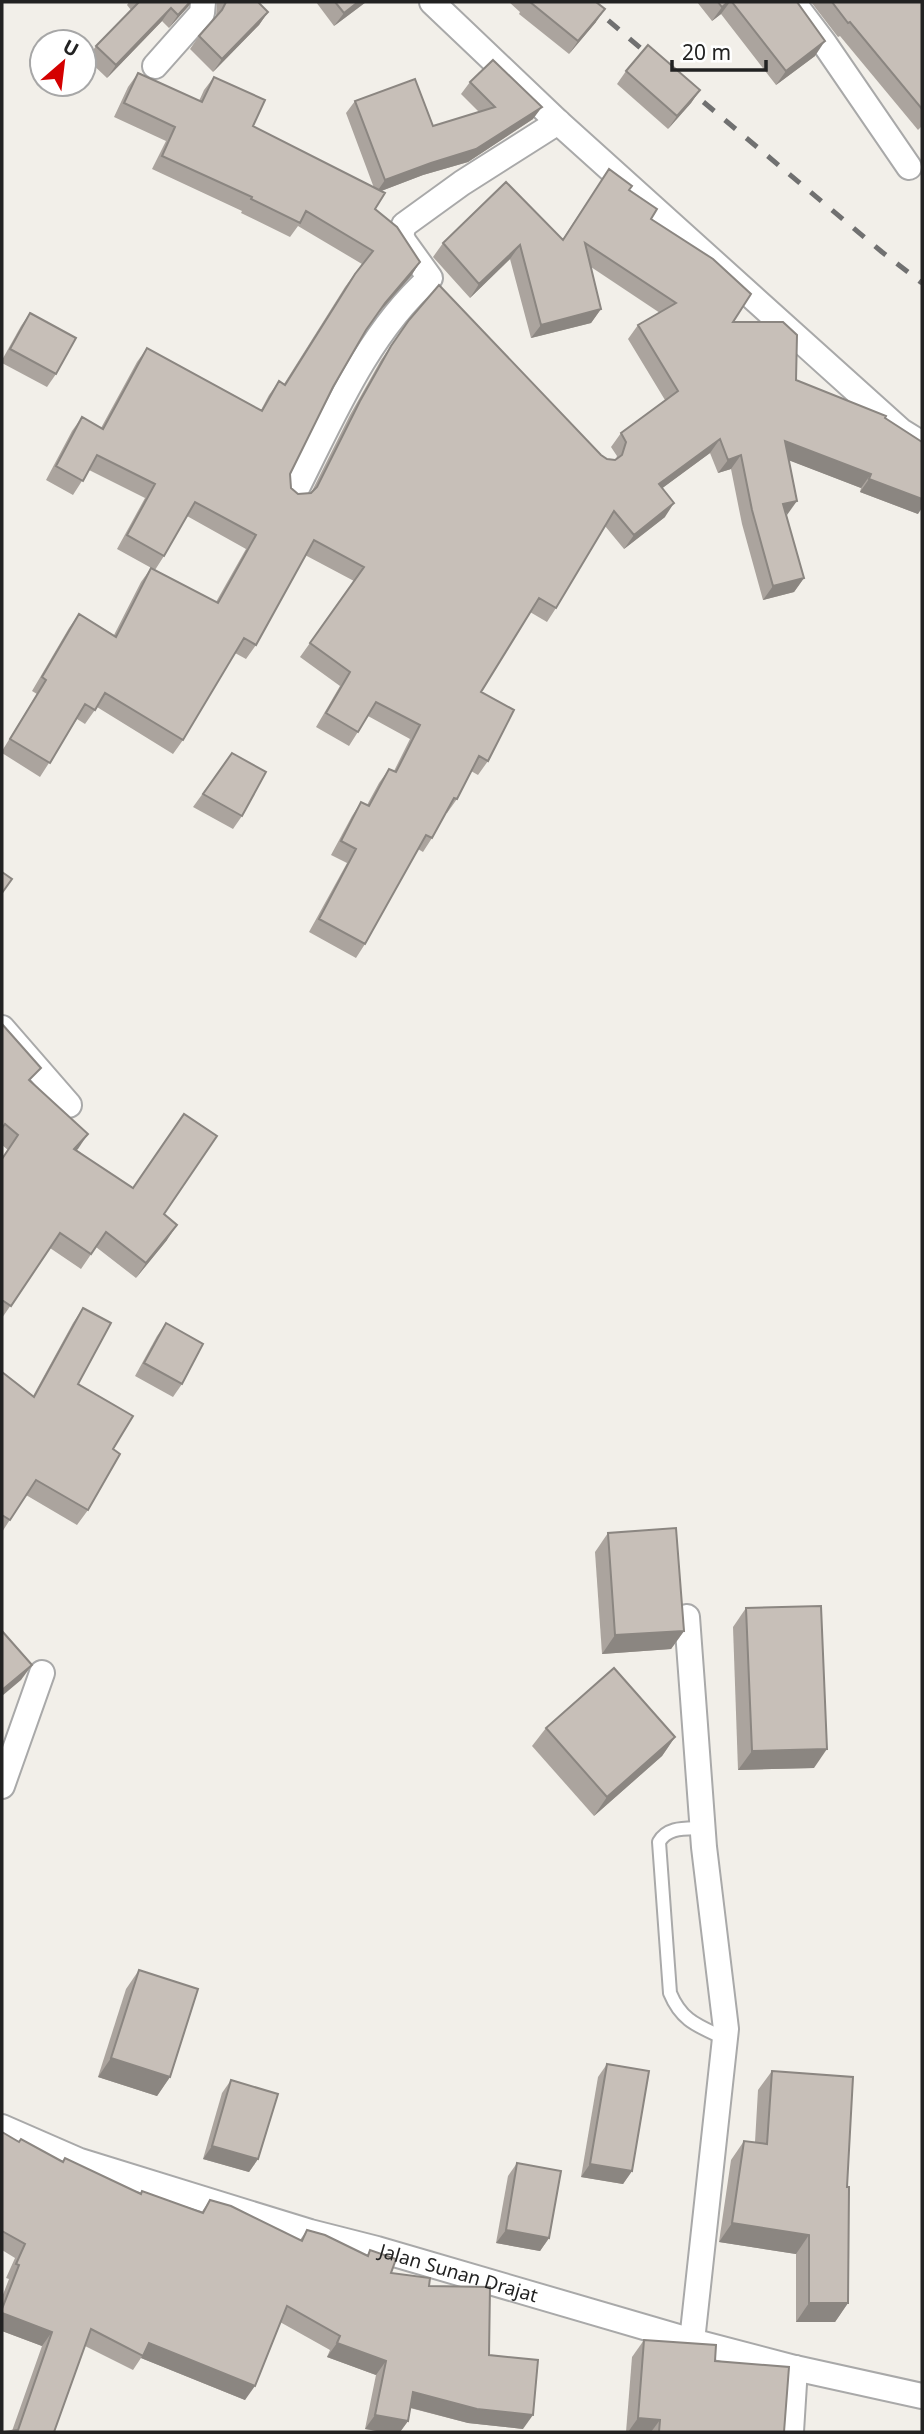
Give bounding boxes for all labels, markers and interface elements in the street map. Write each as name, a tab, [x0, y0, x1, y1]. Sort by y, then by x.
north arrow	[28, 28, 98, 98]
scale bar	[672, 28, 766, 72]
text: U	[59, 33, 83, 63]
text: 20 m	[682, 38, 731, 66]
street label: Jalan Sunan Drajat	[374, 2237, 541, 2308]

